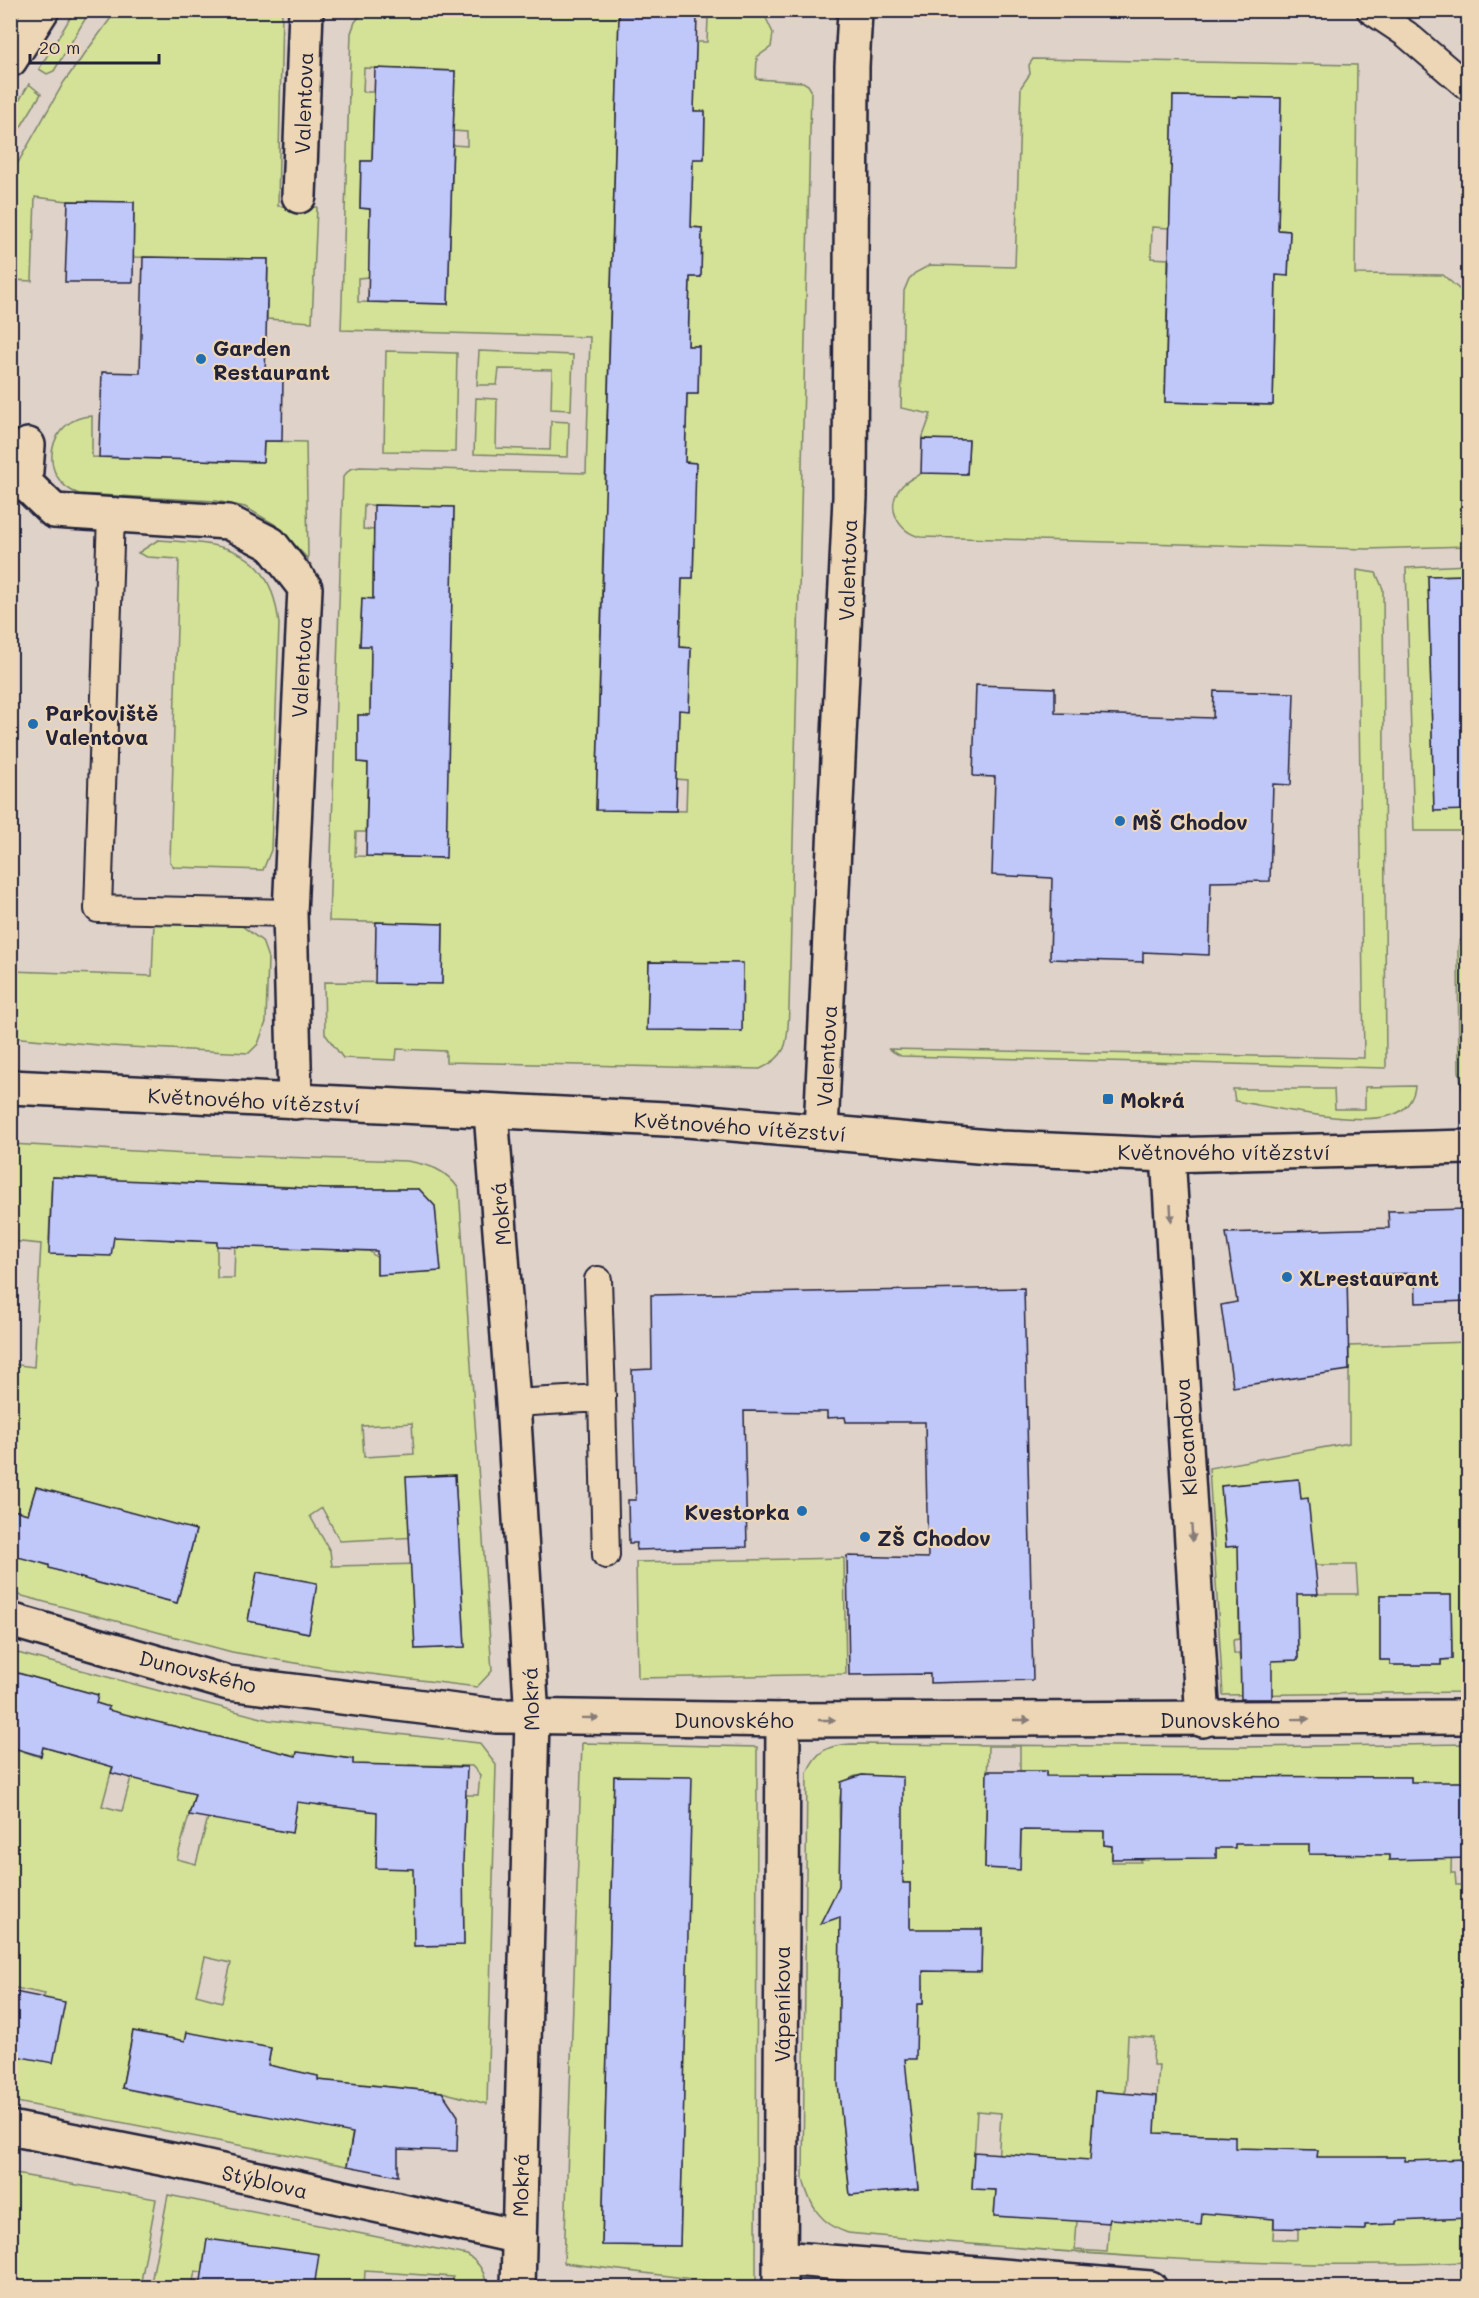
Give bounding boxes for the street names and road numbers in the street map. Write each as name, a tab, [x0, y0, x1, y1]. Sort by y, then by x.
street label: Valentova	[288, 51, 318, 155]
street label: Valentova	[832, 518, 862, 622]
street label: Valentova	[285, 615, 317, 719]
street label: Valentova	[810, 1004, 842, 1108]
street label: Květnového vítězství	[147, 1081, 361, 1119]
street label: Květnového vítězství	[633, 1105, 847, 1147]
street label: Květnového vítězství	[1118, 1138, 1330, 1165]
street label: Mokrá	[484, 1181, 516, 1247]
street label: Klecandova	[1167, 1377, 1203, 1497]
street label: Dunovského	[137, 1643, 259, 1699]
street label: Mokrá	[515, 1667, 545, 1731]
street label: Dunovského	[674, 1706, 794, 1733]
street label: Dunovského	[1160, 1706, 1280, 1733]
street label: Vápeníkova	[768, 1946, 795, 2062]
street label: Mokrá	[506, 2153, 534, 2217]
street label: Stýblova	[219, 2158, 311, 2204]

